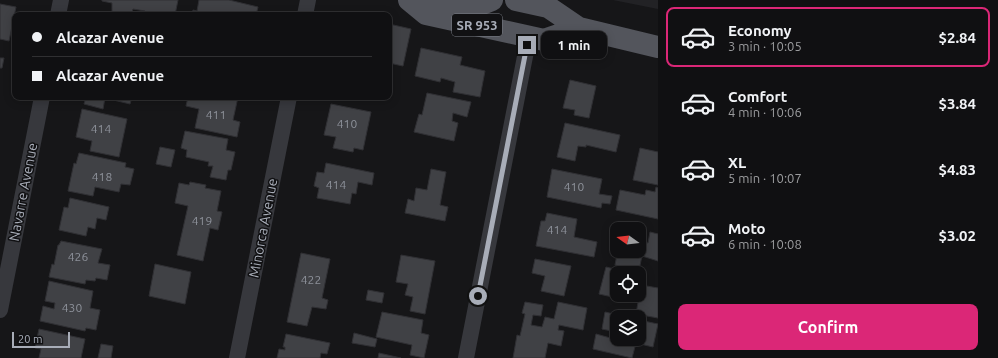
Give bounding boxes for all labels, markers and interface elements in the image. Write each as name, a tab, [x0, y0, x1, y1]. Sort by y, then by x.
road number: SR 953	[452, 14, 502, 36]
icon: car	[680, 19, 716, 55]
text: Economy	[728, 22, 792, 39]
text: Alcazar Avenue	[56, 29, 164, 46]
text: $2.84	[938, 29, 976, 46]
callout: 1 min	[541, 31, 607, 59]
route end	[518, 36, 536, 54]
text: 1 min	[558, 38, 590, 52]
text: 3 min · 10:05	[728, 39, 802, 53]
text: Alcazar Avenue	[56, 67, 164, 84]
icon: car	[680, 85, 716, 121]
text: Comfort	[728, 88, 787, 105]
text: $3.84	[938, 95, 976, 112]
text: 4 min · 10:06	[728, 105, 802, 119]
house number: 411	[206, 108, 226, 121]
house number: 410	[337, 117, 357, 130]
house number: 414	[91, 122, 111, 135]
street label: Navarre Avenue	[6, 141, 40, 243]
icon: car	[680, 151, 716, 187]
text: XL	[728, 154, 746, 171]
text: $4.83	[938, 161, 976, 178]
house number: 418	[92, 170, 112, 183]
text: 5 min · 10:07	[728, 171, 802, 185]
street label: Minorca Avenue	[246, 177, 280, 279]
house number: 414	[326, 178, 346, 191]
house number: 410	[564, 180, 584, 193]
house number: 419	[192, 214, 212, 227]
icon: car	[680, 217, 716, 253]
text: Moto	[728, 220, 766, 237]
north arrow	[610, 222, 646, 258]
map controls	[610, 222, 646, 346]
house number: 414	[547, 223, 567, 236]
text: $3.02	[938, 227, 976, 244]
text: 6 min · 10:08	[728, 237, 802, 251]
house number: 426	[68, 250, 88, 263]
button: locate	[610, 266, 646, 302]
house number: 422	[301, 273, 321, 286]
route start	[469, 287, 487, 305]
house number: 430	[62, 301, 82, 314]
button: Confirm	[678, 304, 978, 350]
button: layers	[610, 310, 646, 346]
scale bar	[12, 330, 70, 349]
text: 20 m	[18, 333, 42, 345]

